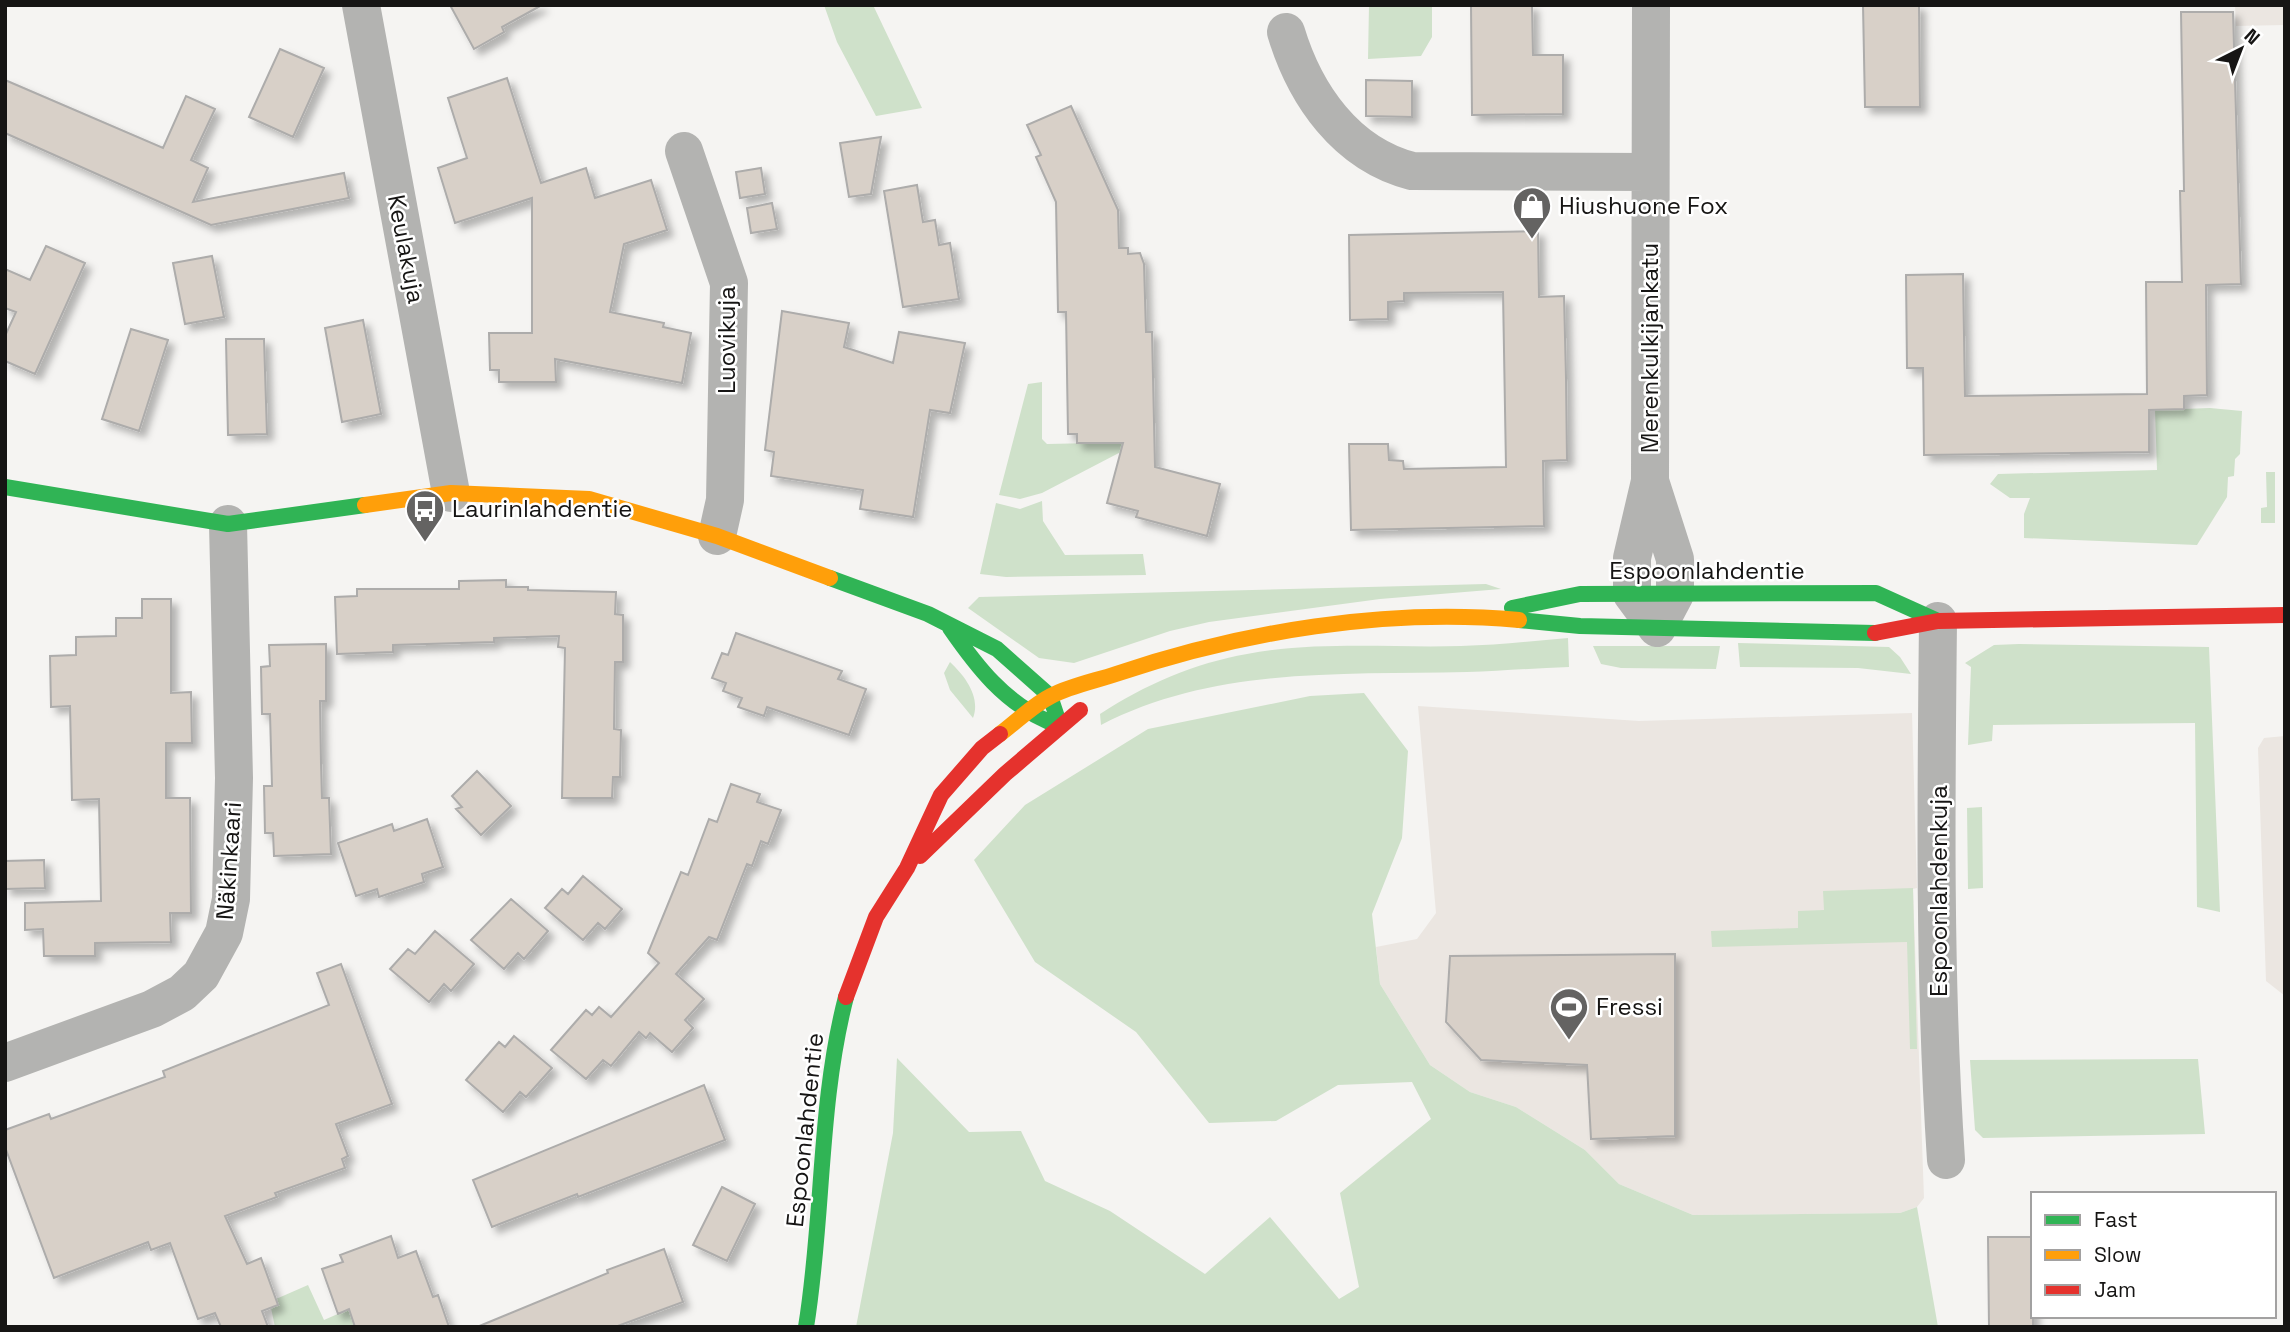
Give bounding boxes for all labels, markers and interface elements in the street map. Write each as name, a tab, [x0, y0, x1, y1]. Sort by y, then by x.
north arrow	[2206, 14, 2276, 84]
text: N	[2239, 23, 2265, 50]
shop icon: Hiushuone Fox	[1511, 185, 1553, 240]
place label: Hiushuone Fox	[1559, 190, 1728, 221]
street label: Keulakuja	[381, 192, 432, 306]
street label: Merenkulkijankatu	[1634, 243, 1665, 453]
street label: Luovikuja	[711, 286, 742, 394]
bus stop icon: Laurinlahdentie	[404, 488, 446, 543]
place label: Laurinlahdentie	[452, 493, 633, 524]
street label: Espoonlahdentie	[1609, 555, 1805, 586]
street label: Espoonlahdenkuja	[1923, 785, 1954, 997]
street label: Näkinkaari	[209, 801, 248, 921]
sports icon: Fressi	[1548, 986, 1590, 1041]
place label: Fressi	[1596, 991, 1663, 1022]
street label: Espoonlahdentie	[779, 1031, 830, 1229]
legend	[2031, 1192, 2276, 1318]
text: Fast	[2094, 1206, 2138, 1233]
text: Slow	[2094, 1241, 2142, 1268]
text: Jam	[2094, 1276, 2136, 1303]

